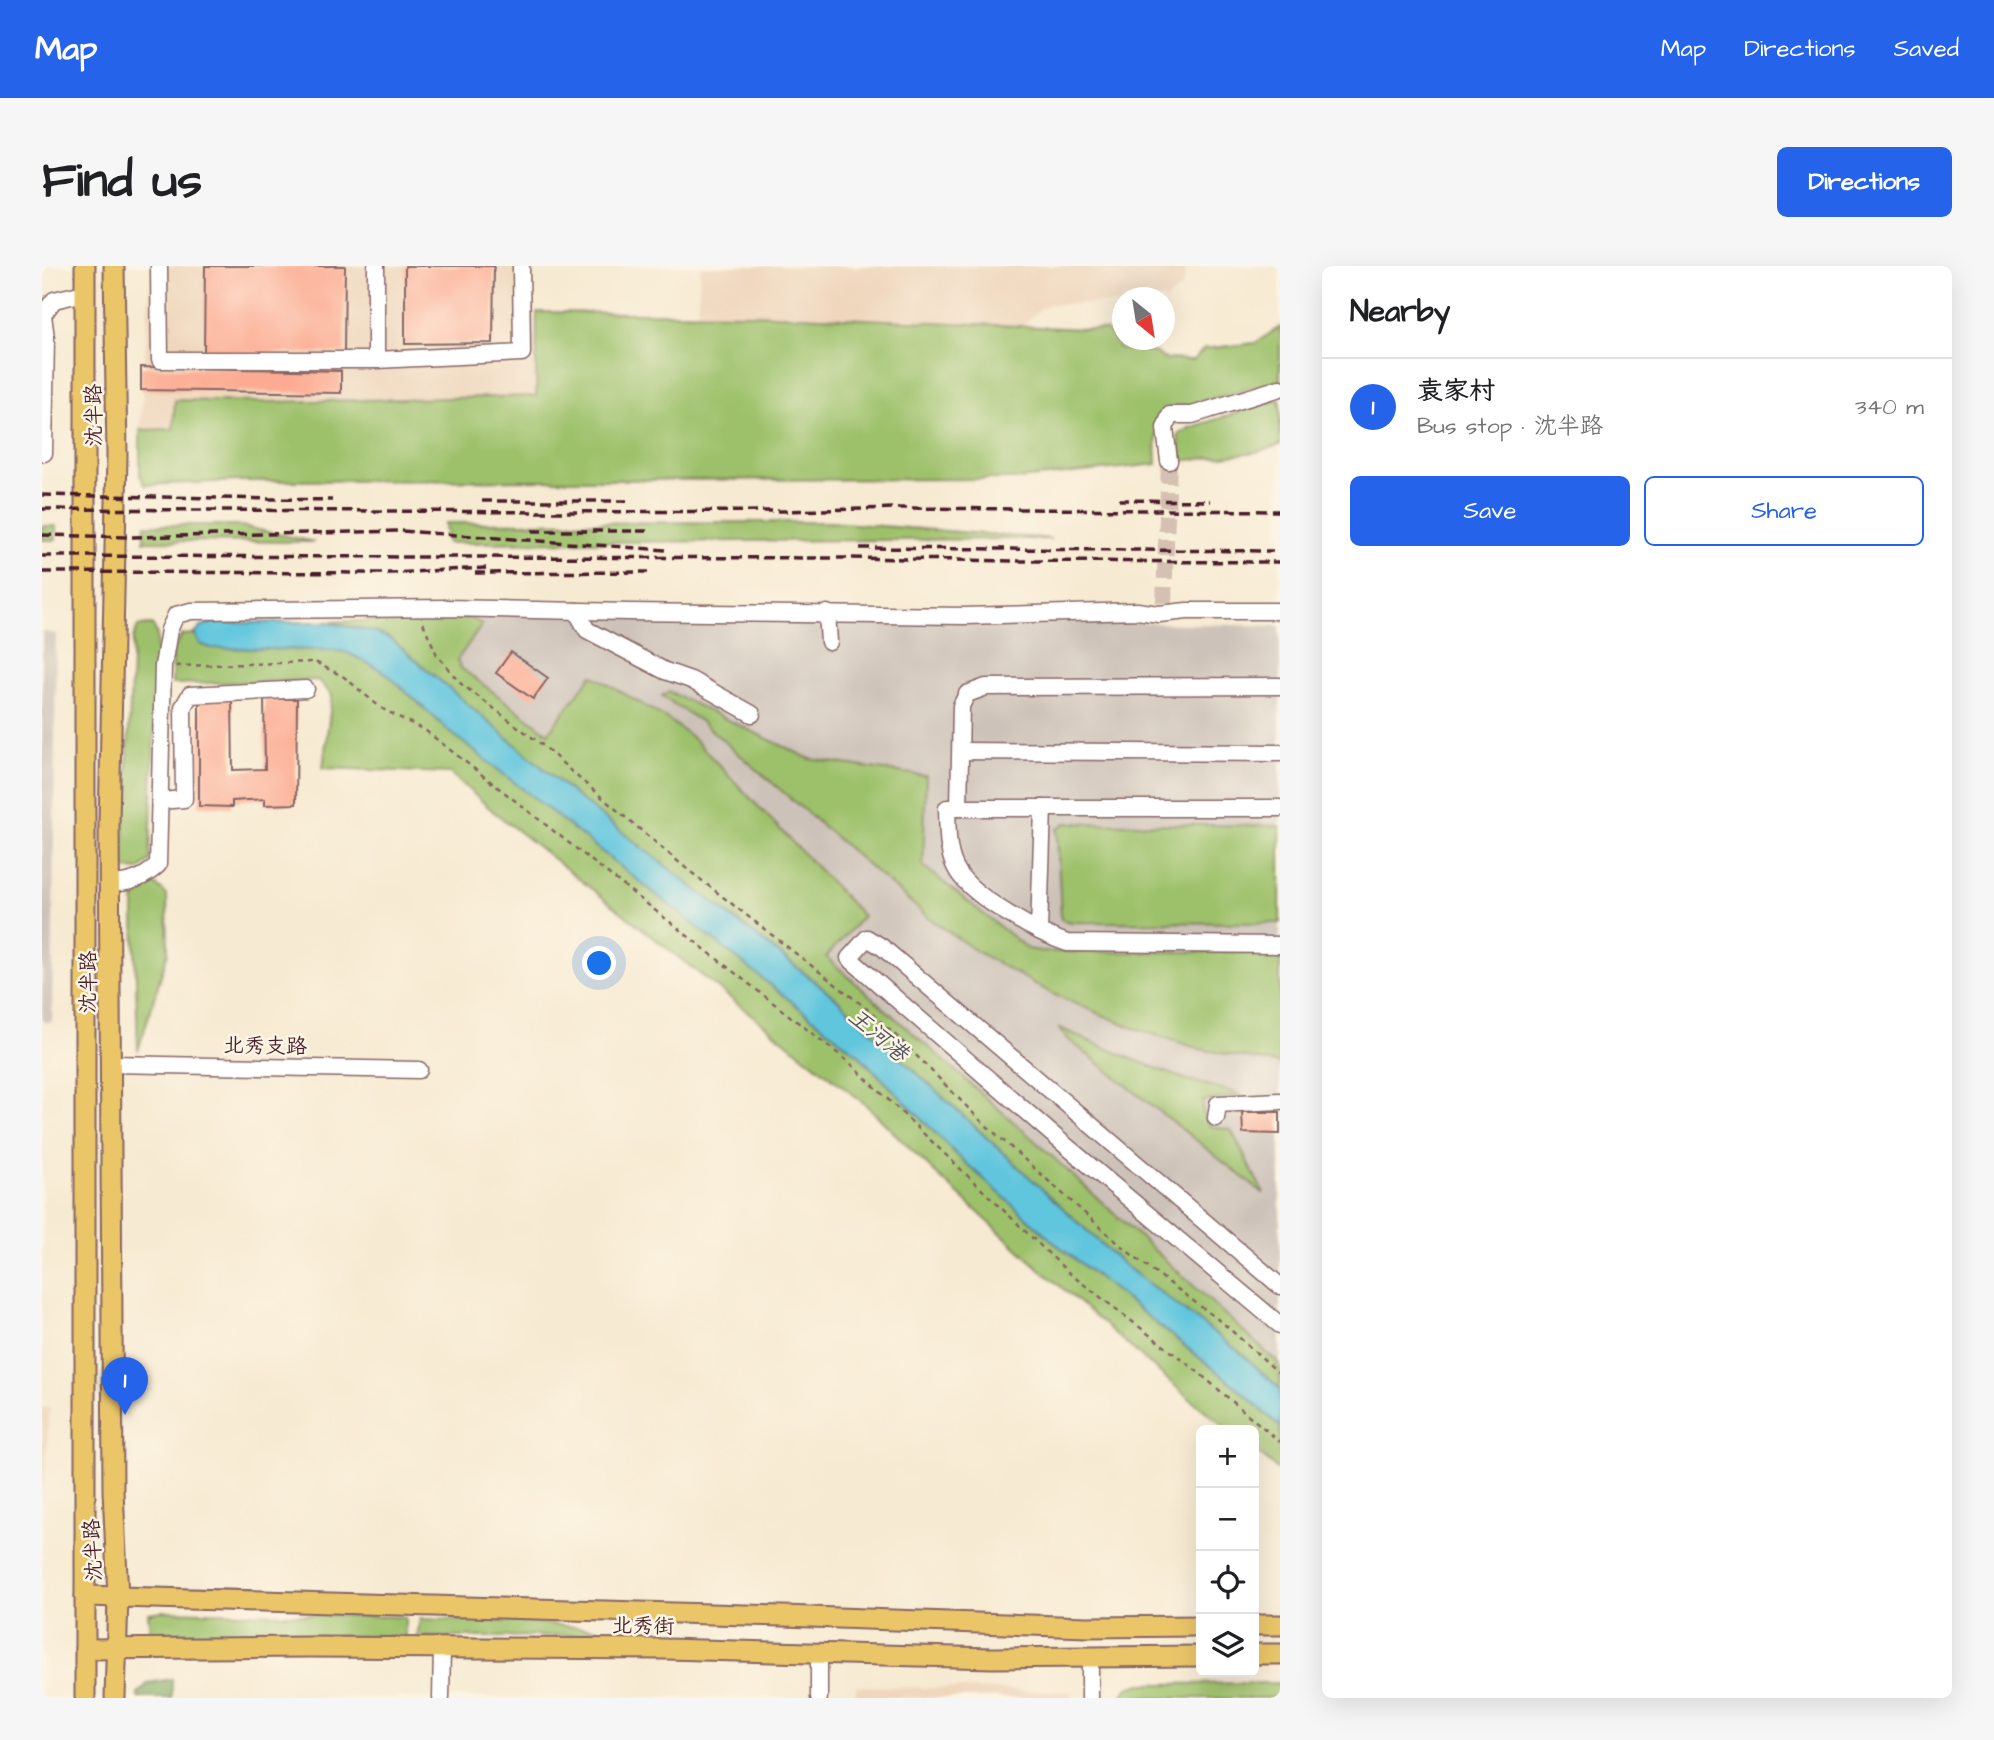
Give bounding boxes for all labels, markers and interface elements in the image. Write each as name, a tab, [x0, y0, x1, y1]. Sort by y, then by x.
text: Map	[35, 26, 97, 72]
text: Map	[1661, 32, 1706, 66]
text: Directions	[1744, 32, 1856, 66]
text: Saved	[1894, 32, 1959, 66]
button: Directions	[1777, 147, 1952, 217]
text: Find us	[42, 148, 202, 216]
north arrow	[1112, 287, 1175, 350]
text: Nearby	[1350, 291, 1450, 333]
text: 袁家村	[1417, 373, 1495, 409]
street label: 沈半路	[79, 383, 109, 447]
text: 1	[1372, 391, 1374, 423]
text: 340 m	[1855, 391, 1924, 423]
text: Bus stop · 沈半路	[1417, 410, 1603, 442]
button: Save	[1350, 476, 1630, 546]
button: Share	[1644, 476, 1924, 546]
your location	[582, 946, 616, 980]
street label: 沈半路	[74, 951, 103, 1014]
water label: 王河港	[841, 1001, 916, 1071]
street label: 北秀支路	[223, 1031, 307, 1061]
pin: 1	[102, 1357, 148, 1415]
map controls	[1196, 1425, 1259, 1677]
button: +	[1196, 1425, 1259, 1488]
button: −	[1196, 1488, 1259, 1551]
street label: 沈半路	[77, 1518, 109, 1582]
button: locate	[1196, 1551, 1259, 1614]
street label: 北秀街	[611, 1611, 675, 1641]
button: layers	[1196, 1614, 1259, 1677]

